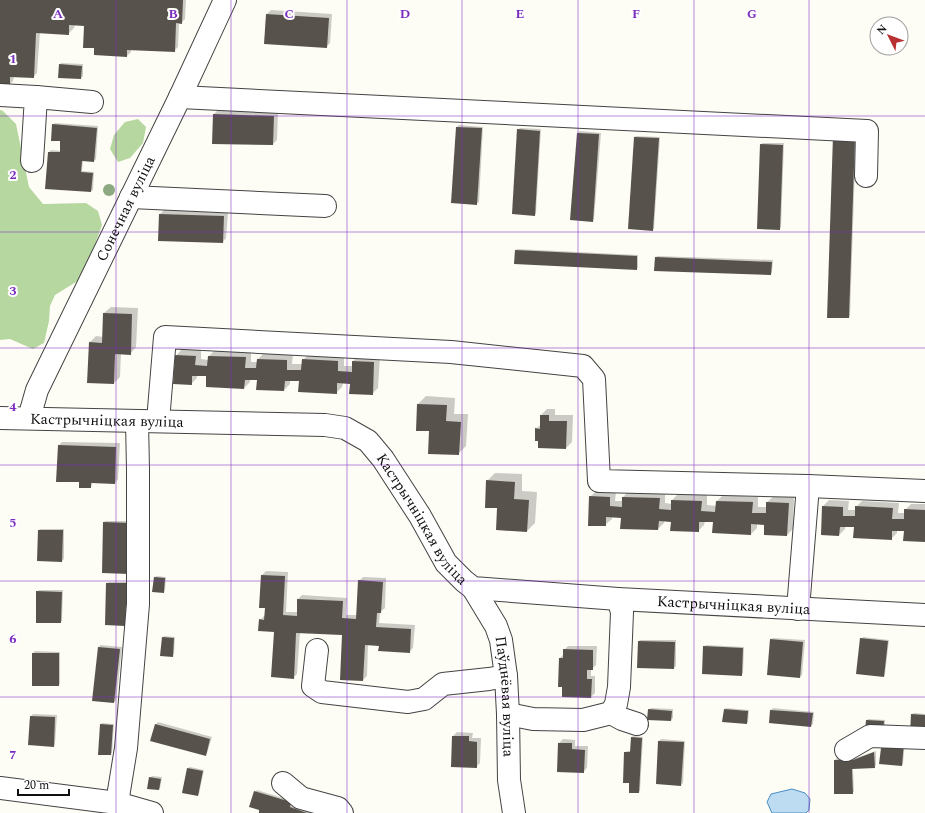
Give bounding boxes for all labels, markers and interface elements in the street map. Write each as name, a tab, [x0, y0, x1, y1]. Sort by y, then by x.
text: A	[53, 4, 63, 24]
text: B	[168, 4, 178, 24]
text: C	[284, 4, 294, 24]
text: D	[400, 4, 410, 24]
text: E	[516, 4, 525, 24]
text: F	[632, 4, 640, 24]
text: G	[747, 4, 757, 24]
north arrow	[869, 16, 909, 56]
text: N	[873, 21, 891, 39]
text: 1	[9, 49, 17, 69]
street label: Сонечная вуліца	[90, 151, 162, 266]
text: 2	[9, 165, 17, 185]
text: 3	[9, 281, 17, 301]
text: 4	[9, 397, 17, 417]
street label: Кастрычніцкая вуліца	[30, 408, 185, 434]
street label: Кастрычніцкая вуліца	[370, 449, 473, 591]
text: 5	[9, 513, 17, 533]
street label: Кастрычніцкая вуліца	[656, 590, 812, 621]
text: 6	[9, 629, 17, 649]
street label: Паўднёвая вуліца	[489, 635, 520, 758]
text: 7	[9, 745, 17, 765]
scale bar	[18, 771, 69, 797]
text: 20 m	[24, 776, 49, 795]

